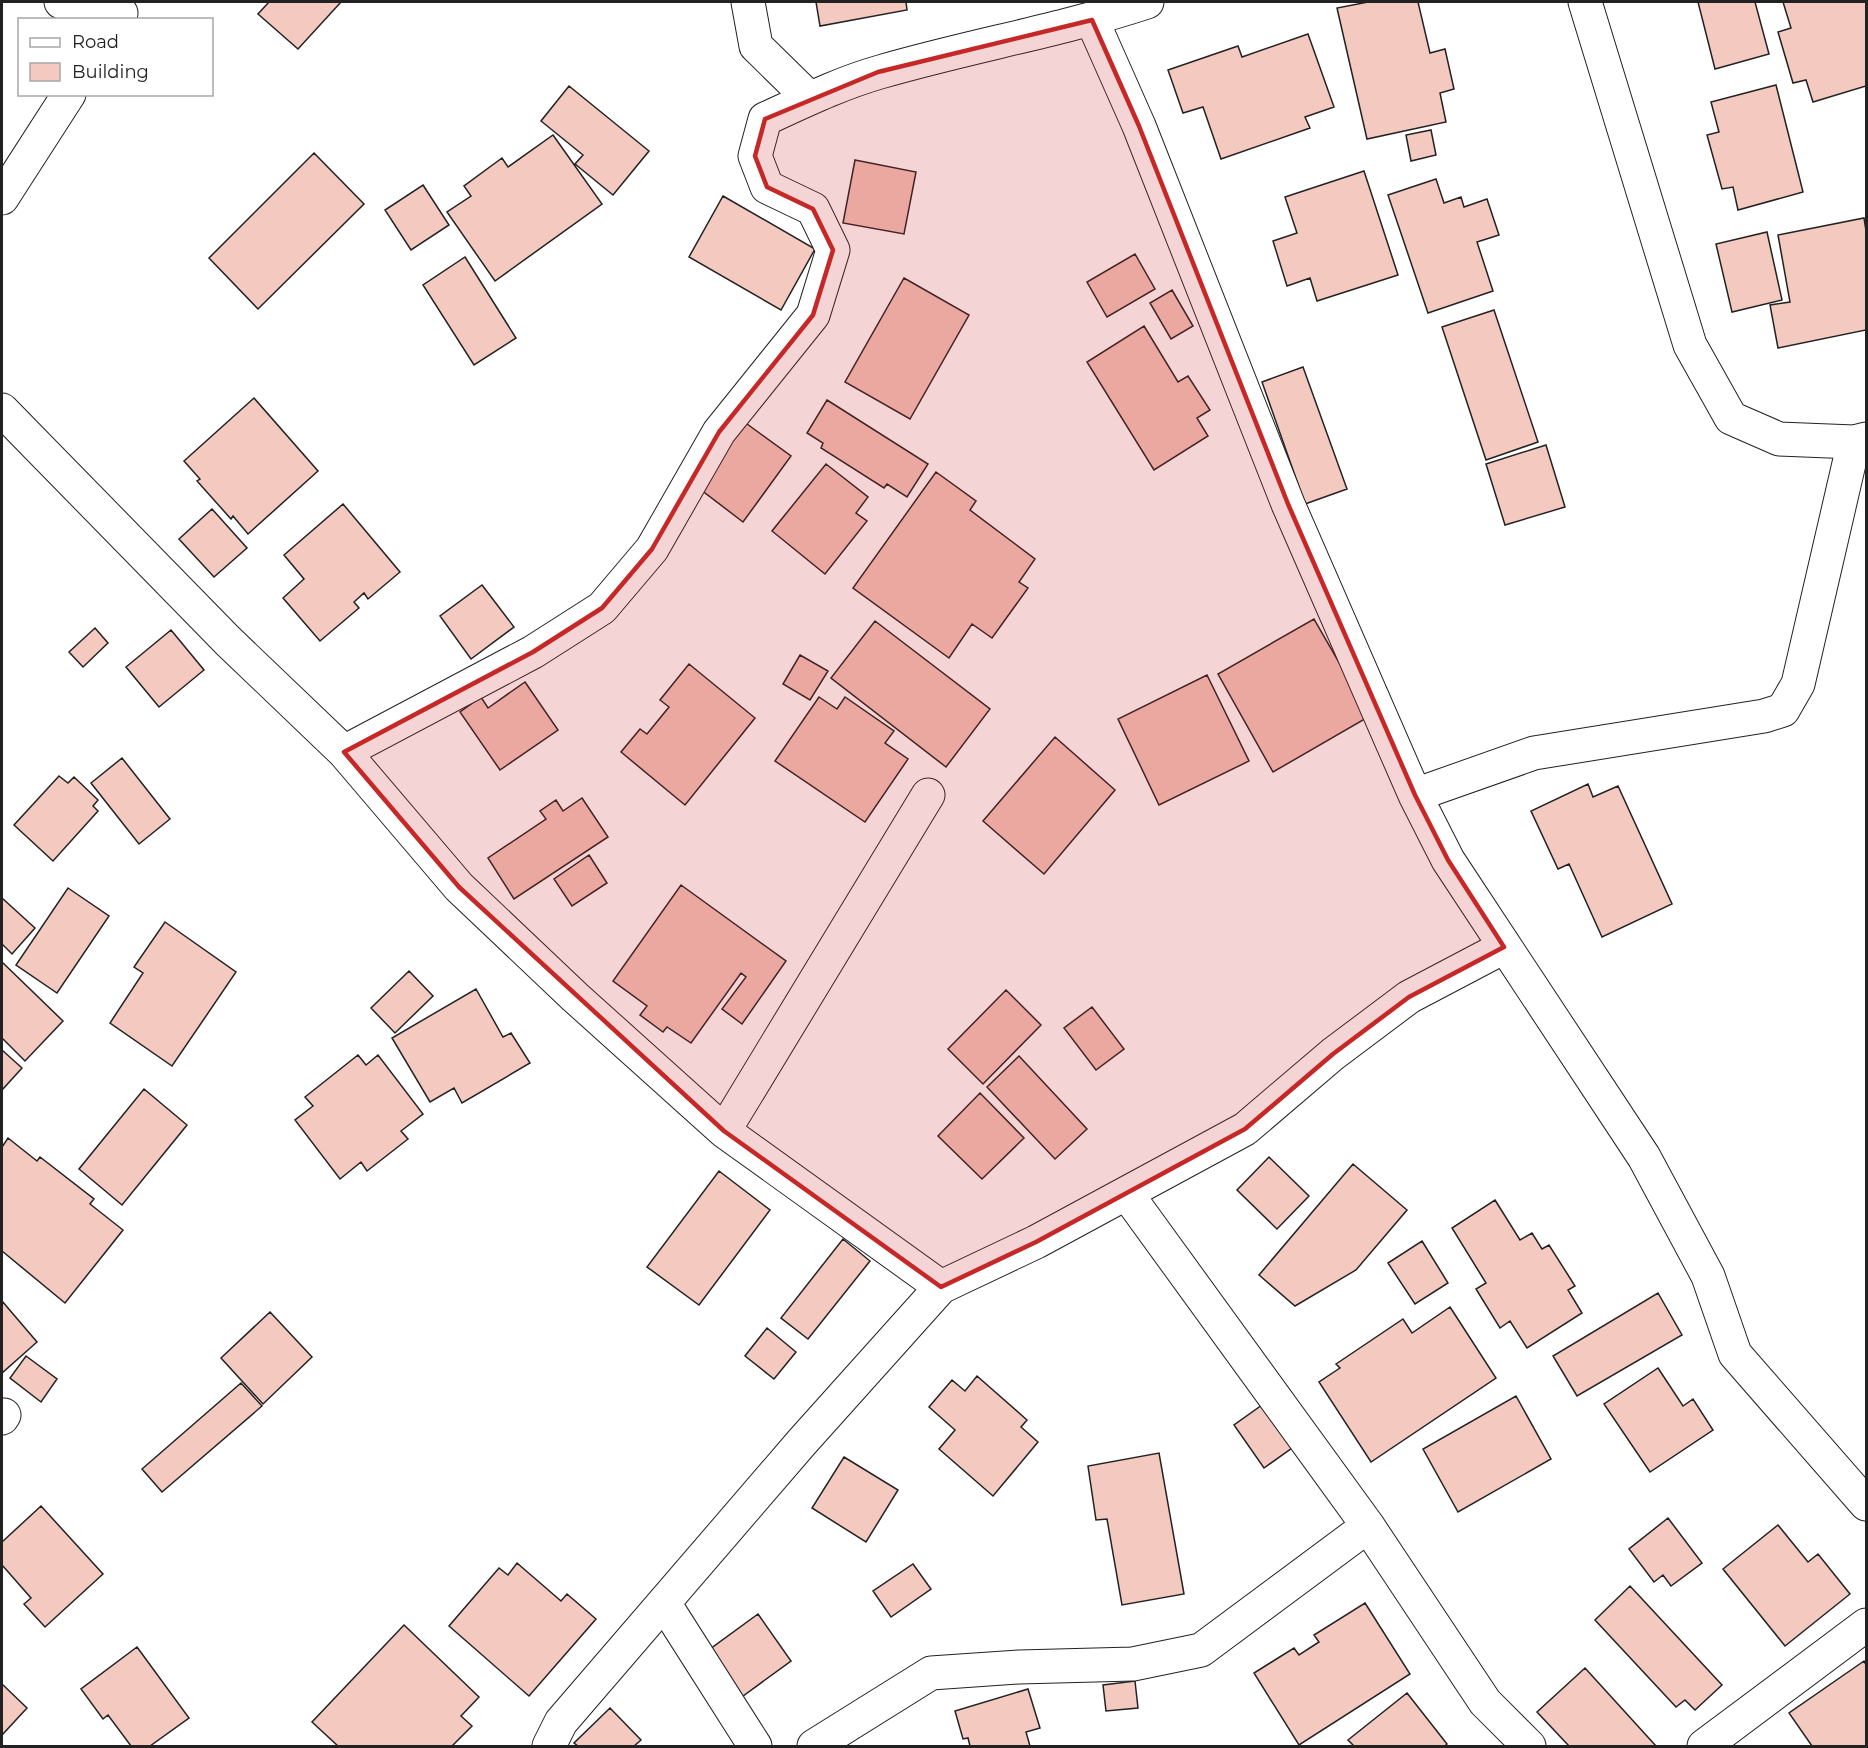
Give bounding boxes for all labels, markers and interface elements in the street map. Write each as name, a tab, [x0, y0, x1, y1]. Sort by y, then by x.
legend	[18, 18, 213, 96]
text: Road	[72, 31, 119, 53]
text: Building	[72, 61, 149, 83]

